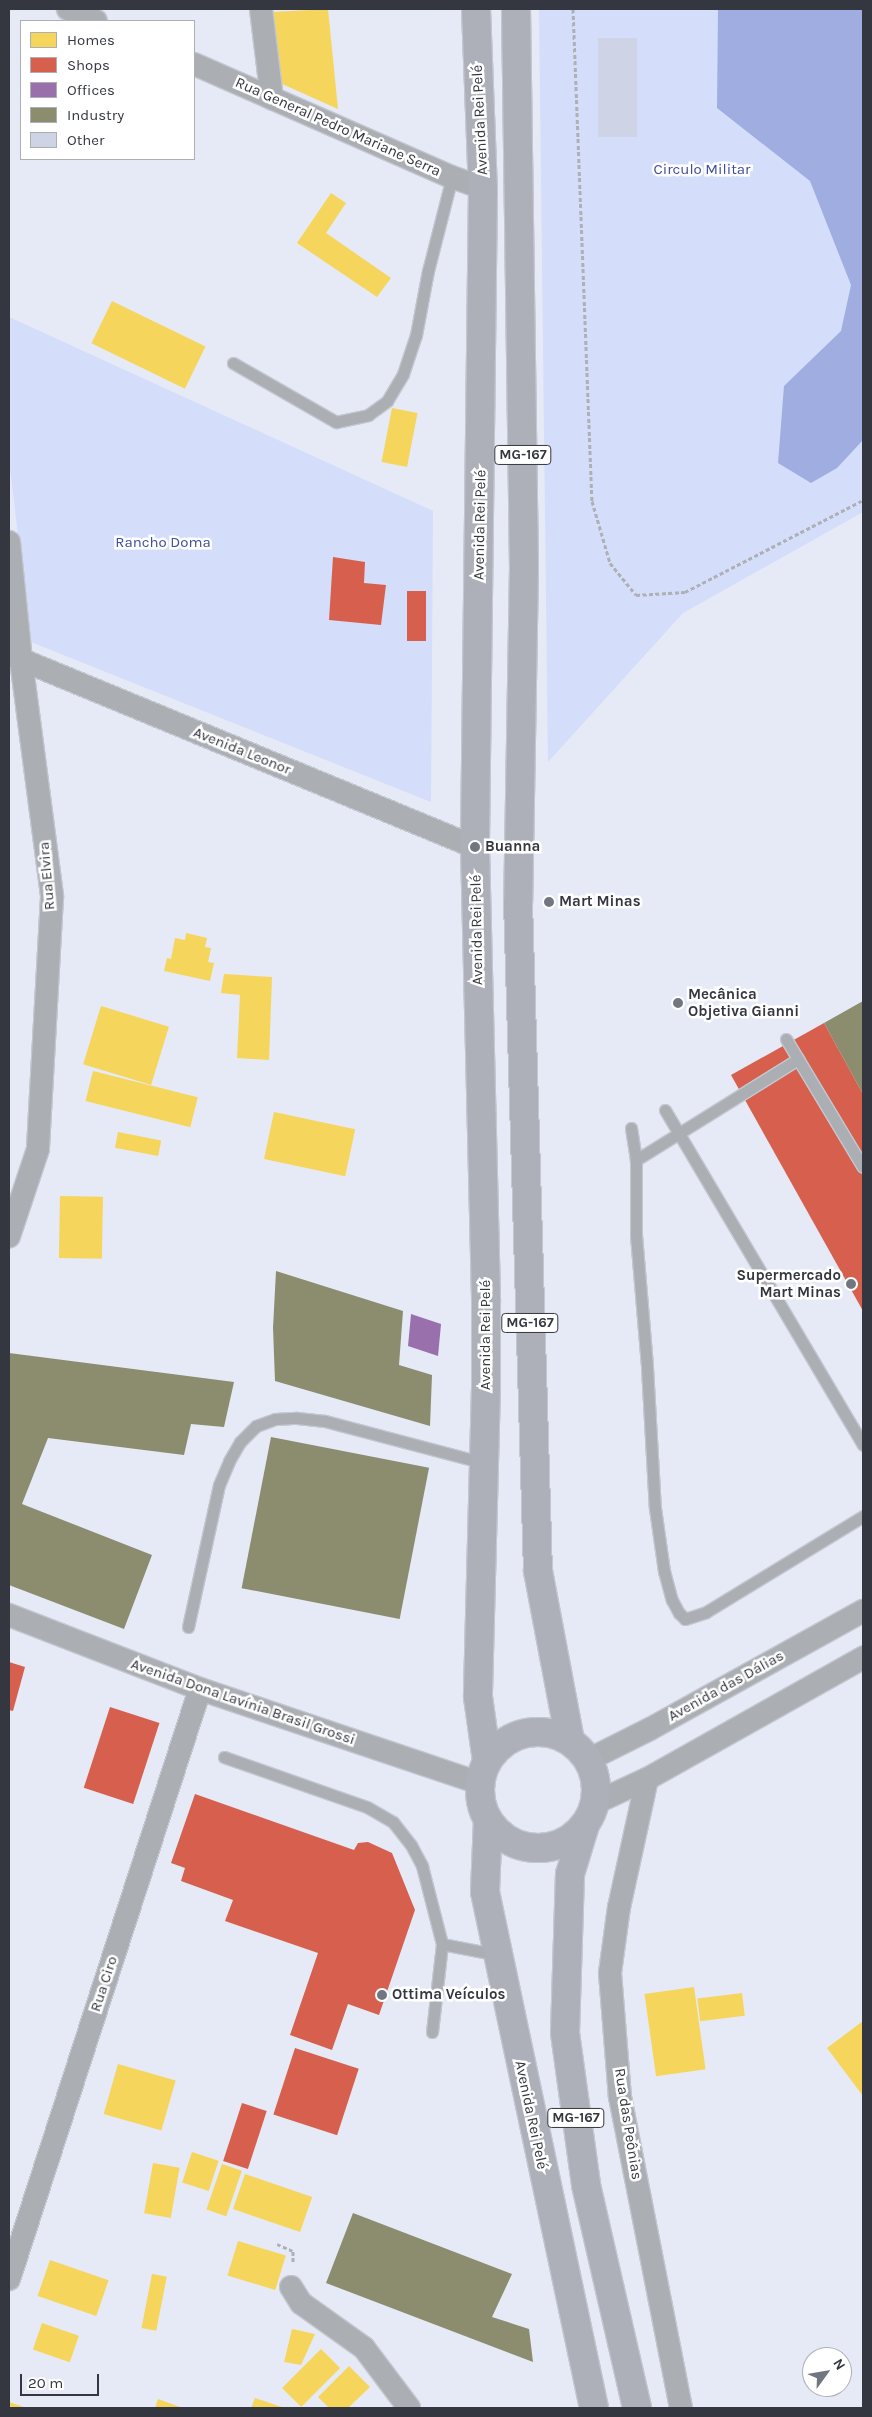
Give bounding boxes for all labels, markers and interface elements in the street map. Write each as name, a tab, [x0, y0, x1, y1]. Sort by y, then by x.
legend	[20, 20, 195, 160]
text: Homes	[67, 31, 115, 49]
text: Shops	[67, 56, 110, 74]
street label: Avenida Rei Pelé	[468, 64, 492, 176]
street label: Rua General Pedro Mariane Serra	[232, 73, 444, 181]
text: Offices	[67, 81, 115, 99]
text: Industry	[67, 106, 124, 124]
text: Other	[67, 131, 105, 149]
park label: Circulo Militar	[653, 161, 751, 179]
road number: MG-167	[494, 444, 552, 466]
street label: Avenida Rei Pelé	[470, 470, 490, 580]
park label: Rancho Doma	[115, 534, 211, 552]
street label: Avenida Leonor	[191, 723, 293, 779]
place label: Buanna	[485, 838, 540, 856]
street label: Rua Elvira	[35, 841, 59, 911]
marker: Buanna	[469, 841, 481, 853]
street label: Avenida Rei Pelé	[467, 875, 487, 985]
place label: Mart Minas	[559, 893, 641, 911]
marker: Mart Minas	[543, 896, 555, 908]
place label: Mecânica Objetiva Gianni	[688, 985, 799, 1020]
marker: Mecânica Objetiva Gianni	[672, 997, 684, 1009]
place label: Supermercado Mart Minas	[737, 1266, 841, 1301]
marker: Supermercado Mart Minas	[845, 1278, 857, 1290]
street label: Avenida Rei Pelé	[477, 1280, 495, 1390]
road number: MG-167	[501, 1312, 559, 1335]
street label: Avenida das Dálias	[665, 1647, 787, 1725]
street label: Avenida Dona Lavínia Brasil Grossi	[129, 1655, 357, 1749]
street label: Rua Ciro	[87, 1954, 121, 2014]
place label: Ottima Veículos	[392, 1986, 505, 2004]
marker: Ottima Veículos	[376, 1989, 388, 2001]
street label: Avenida Rei Pelé	[511, 2059, 551, 2171]
street label: Rua das Peônias	[610, 2067, 646, 2181]
road number: MG-167	[547, 2106, 605, 2130]
north arrow	[802, 2347, 852, 2397]
text: N	[829, 2356, 849, 2373]
scale bar	[22, 2364, 101, 2396]
text: 20 m	[28, 2374, 63, 2392]

